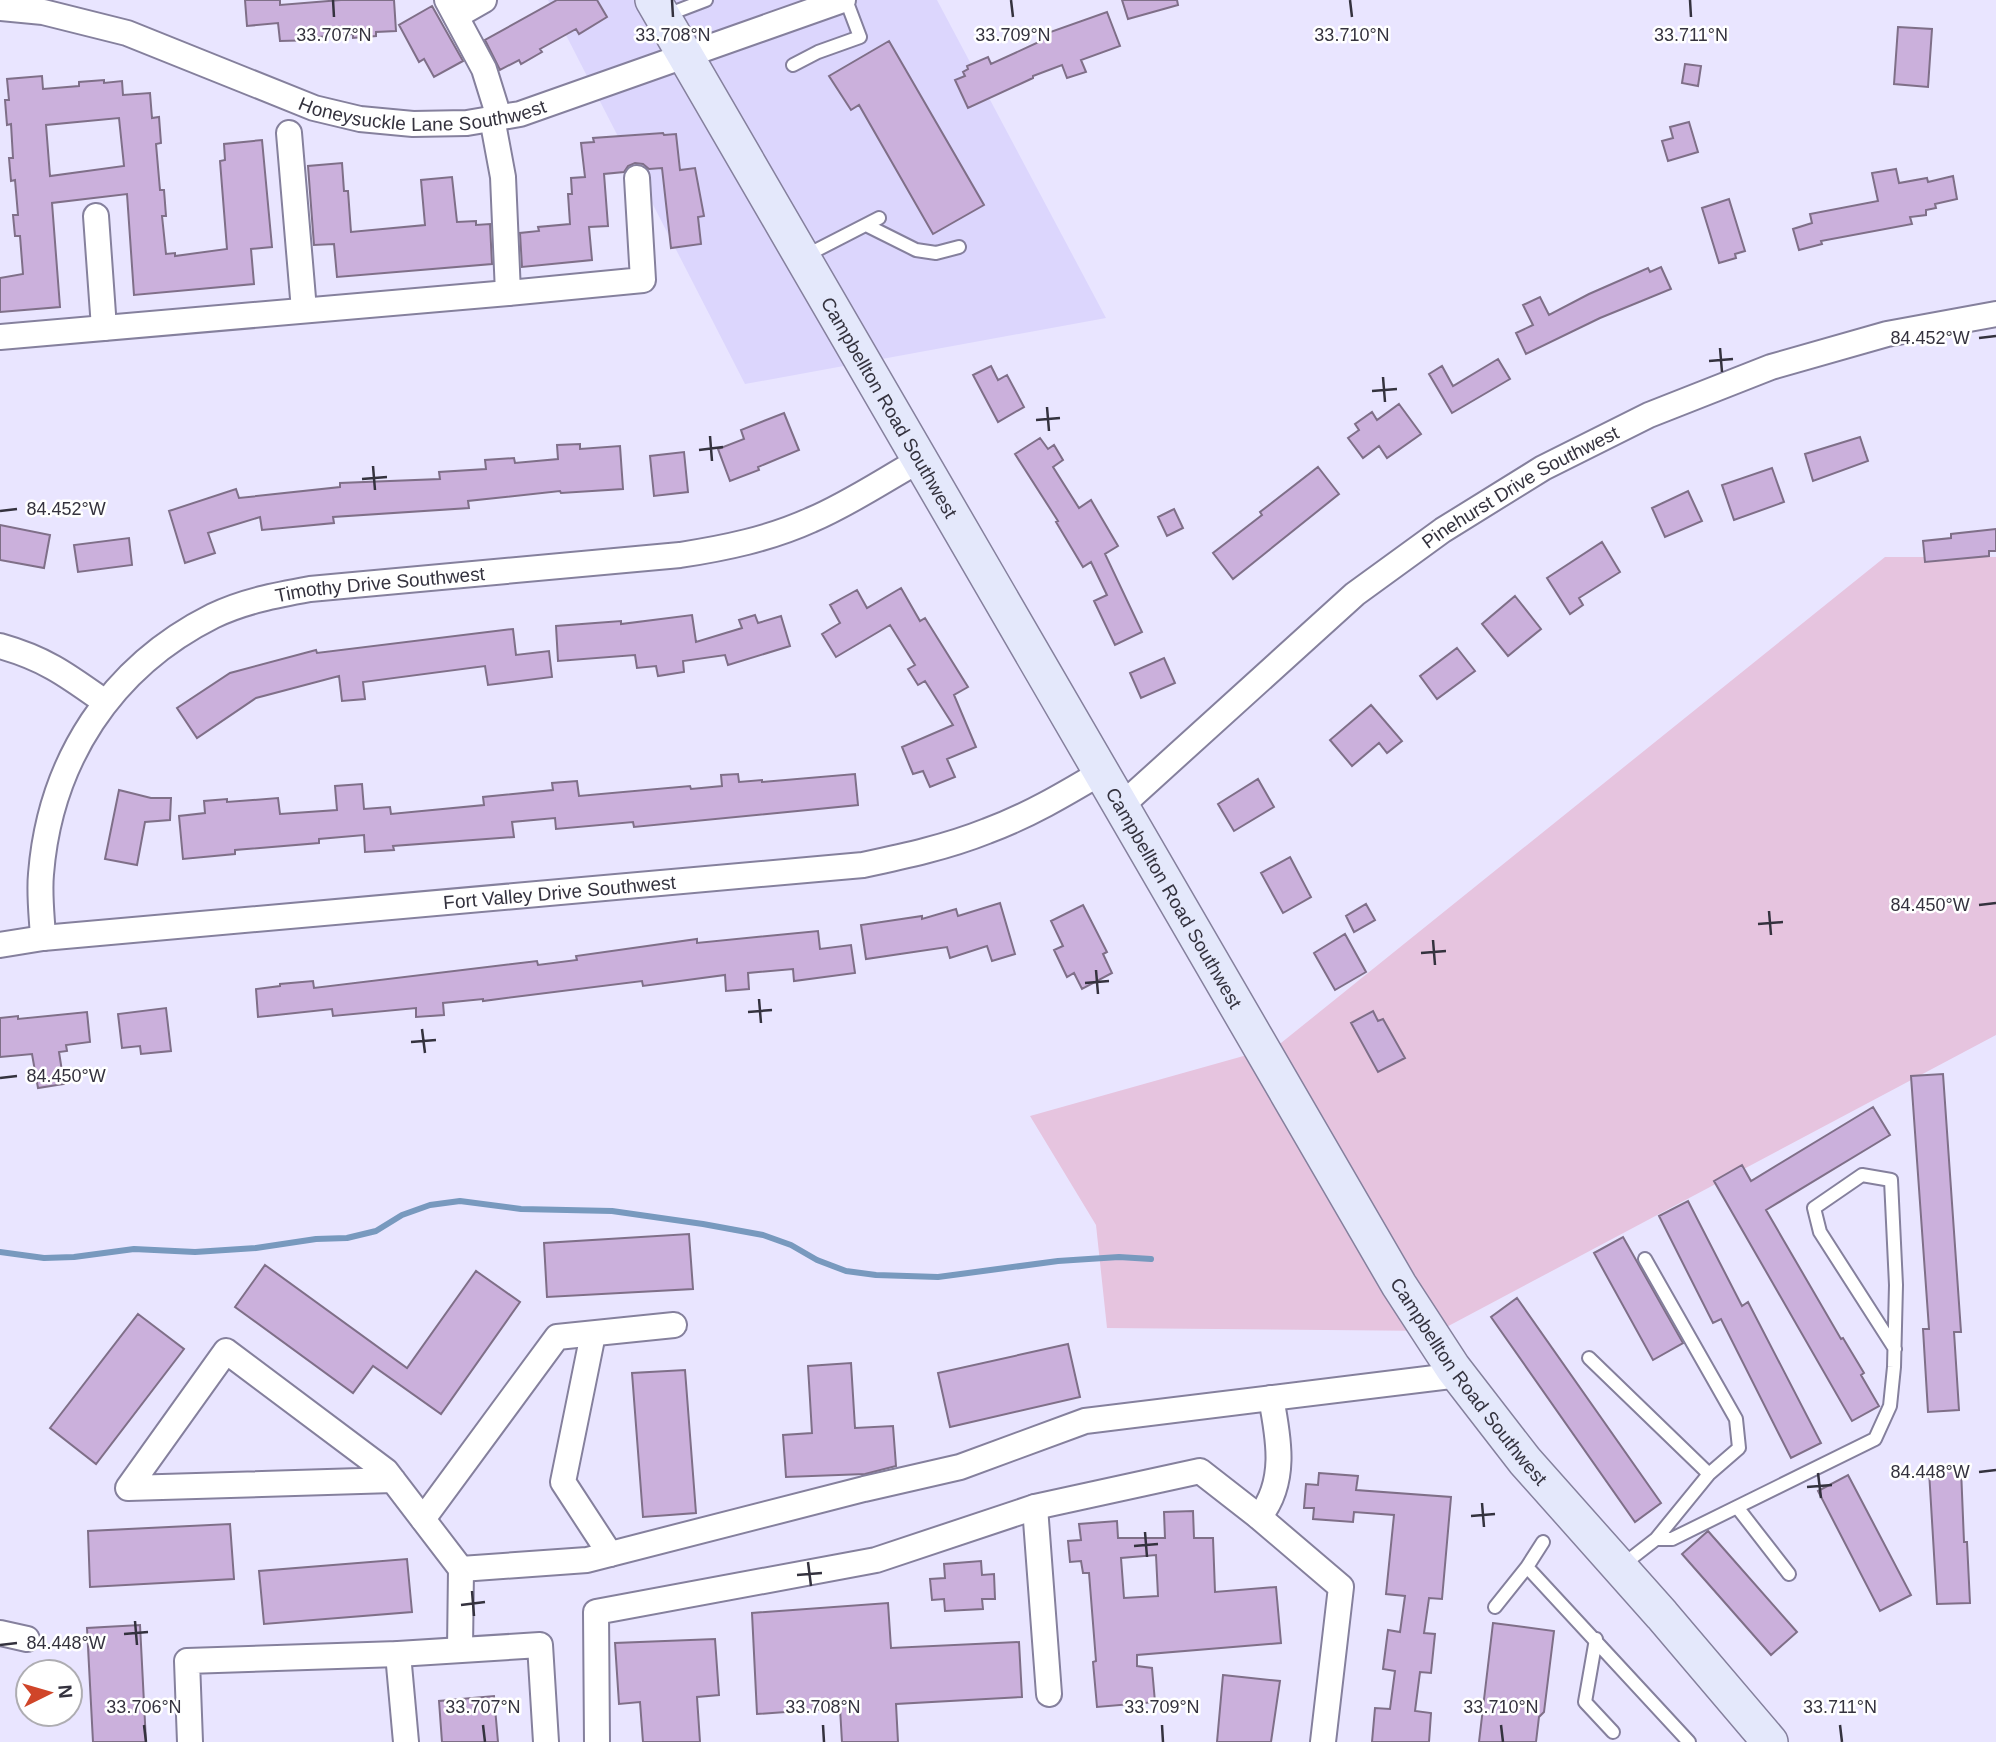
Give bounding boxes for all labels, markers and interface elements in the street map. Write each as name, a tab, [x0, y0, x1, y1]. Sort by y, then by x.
text: 33.707°N	[296, 25, 372, 45]
text: 33.708°N	[635, 25, 711, 45]
text: 33.709°N	[975, 25, 1051, 45]
text: 33.710°N	[1314, 25, 1390, 45]
text: 33.711°N	[1654, 25, 1728, 45]
street label: Honeysuckle Lane Southwest	[296, 92, 549, 135]
street label: Campbellton Road Southwest	[817, 293, 962, 522]
text: 84.452°W	[1890, 328, 1970, 348]
street label: Pinehurst Drive Southwest	[1418, 421, 1622, 552]
text: 84.452°W	[26, 499, 106, 519]
street label: Timothy Drive Southwest	[273, 562, 486, 606]
street label: Campbellton Road Southwest	[1102, 784, 1247, 1012]
street label: Fort Valley Drive Southwest	[442, 871, 677, 913]
text: 84.450°W	[1890, 895, 1970, 915]
text: 84.450°W	[26, 1066, 106, 1086]
street label: Campbellton Road Southwest	[1387, 1274, 1552, 1490]
text: 84.448°W	[1890, 1462, 1970, 1482]
text: 84.448°W	[26, 1633, 106, 1653]
north arrow	[14, 1658, 84, 1728]
text: N	[54, 1684, 76, 1699]
text: 33.706°N	[106, 1697, 182, 1717]
text: 33.707°N	[445, 1697, 521, 1717]
text: 33.708°N	[785, 1697, 861, 1717]
text: 33.709°N	[1124, 1697, 1200, 1717]
text: 33.710°N	[1463, 1697, 1539, 1717]
text: 33.711°N	[1803, 1697, 1877, 1717]

